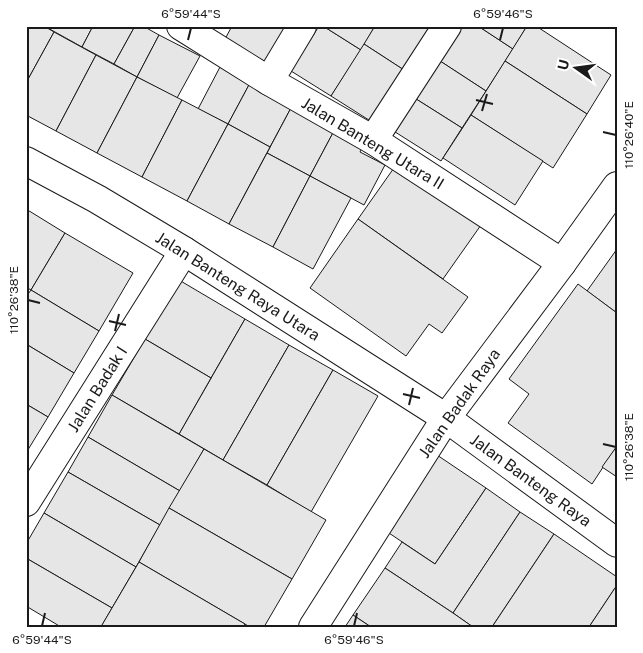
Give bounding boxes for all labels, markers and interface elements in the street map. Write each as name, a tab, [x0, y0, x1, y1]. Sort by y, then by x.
text: 6°59'44"S	[161, 7, 221, 21]
text: 6°59'46"S	[473, 7, 533, 21]
north arrow	[550, 42, 600, 92]
text: U	[554, 58, 572, 72]
street label: Jalan Banteng Utara II	[298, 93, 447, 193]
text: 110°26'40"E	[622, 101, 636, 169]
street label: Jalan Banteng Raya Utara	[152, 228, 323, 345]
text: 110°26'38"E	[7, 266, 21, 334]
street label: Jalan Badak I	[64, 343, 131, 436]
street label: Jalan Badak Raya	[415, 345, 504, 462]
text: 110°26'38"E	[622, 413, 636, 481]
street label: Jalan Banteng Raya	[467, 430, 595, 531]
text: 6°59'44"S	[12, 633, 72, 647]
text: 6°59'46"S	[324, 633, 384, 647]

